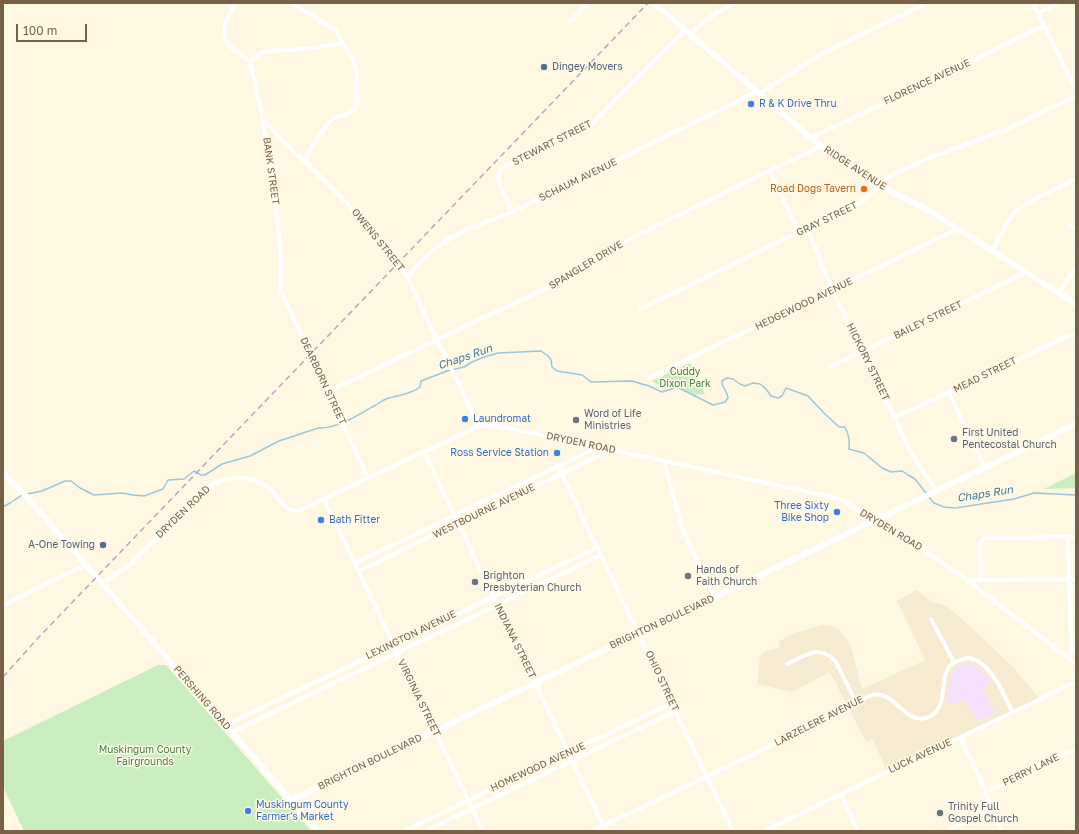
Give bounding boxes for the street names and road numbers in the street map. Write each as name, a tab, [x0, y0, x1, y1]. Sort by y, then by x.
street label: FLORENCE AVENUE	[882, 57, 972, 107]
street label: STEWART STREET	[510, 118, 594, 168]
street label: BANK STREET	[260, 136, 282, 206]
street label: RIDGE AVENUE	[821, 143, 889, 193]
street label: SCHAUM AVENUE	[537, 156, 619, 204]
street label: GRAY STREET	[795, 199, 859, 239]
street label: OWENS STREET	[349, 206, 407, 274]
street label: SPANGLER DRIVE	[547, 238, 625, 292]
street label: HEDGEWOOD AVENUE	[753, 275, 855, 333]
street label: BAILEY STREET	[892, 298, 964, 342]
street label: HICKORY STREET	[844, 321, 892, 403]
street label: DEARBORN STREET	[297, 335, 349, 427]
street label: MEAD STREET	[951, 355, 1019, 395]
street label: DRYDEN ROAD	[545, 430, 617, 456]
street label: WESTBOURNE AVENUE	[431, 481, 537, 541]
street label: DRYDEN ROAD	[153, 483, 213, 541]
street label: DRYDEN ROAD	[858, 507, 924, 553]
street label: BRIGHTON BOULEVARD	[608, 592, 716, 652]
street label: INDIANA STREET	[492, 601, 538, 681]
street label: LEXINGTON AVENUE	[364, 608, 458, 662]
street label: OHIO STREET	[643, 649, 681, 713]
street label: VIRGINIA STREET	[395, 657, 443, 739]
street label: PERSHING ROAD	[171, 663, 233, 733]
street label: LARZELERE AVENUE	[772, 693, 866, 749]
street label: BRIGHTON BOULEVARD	[316, 732, 424, 792]
street label: LUCK AVENUE	[886, 736, 954, 776]
street label: HOMEWOOD AVENUE	[489, 740, 587, 794]
street label: PERRY LANE	[1001, 751, 1061, 789]

